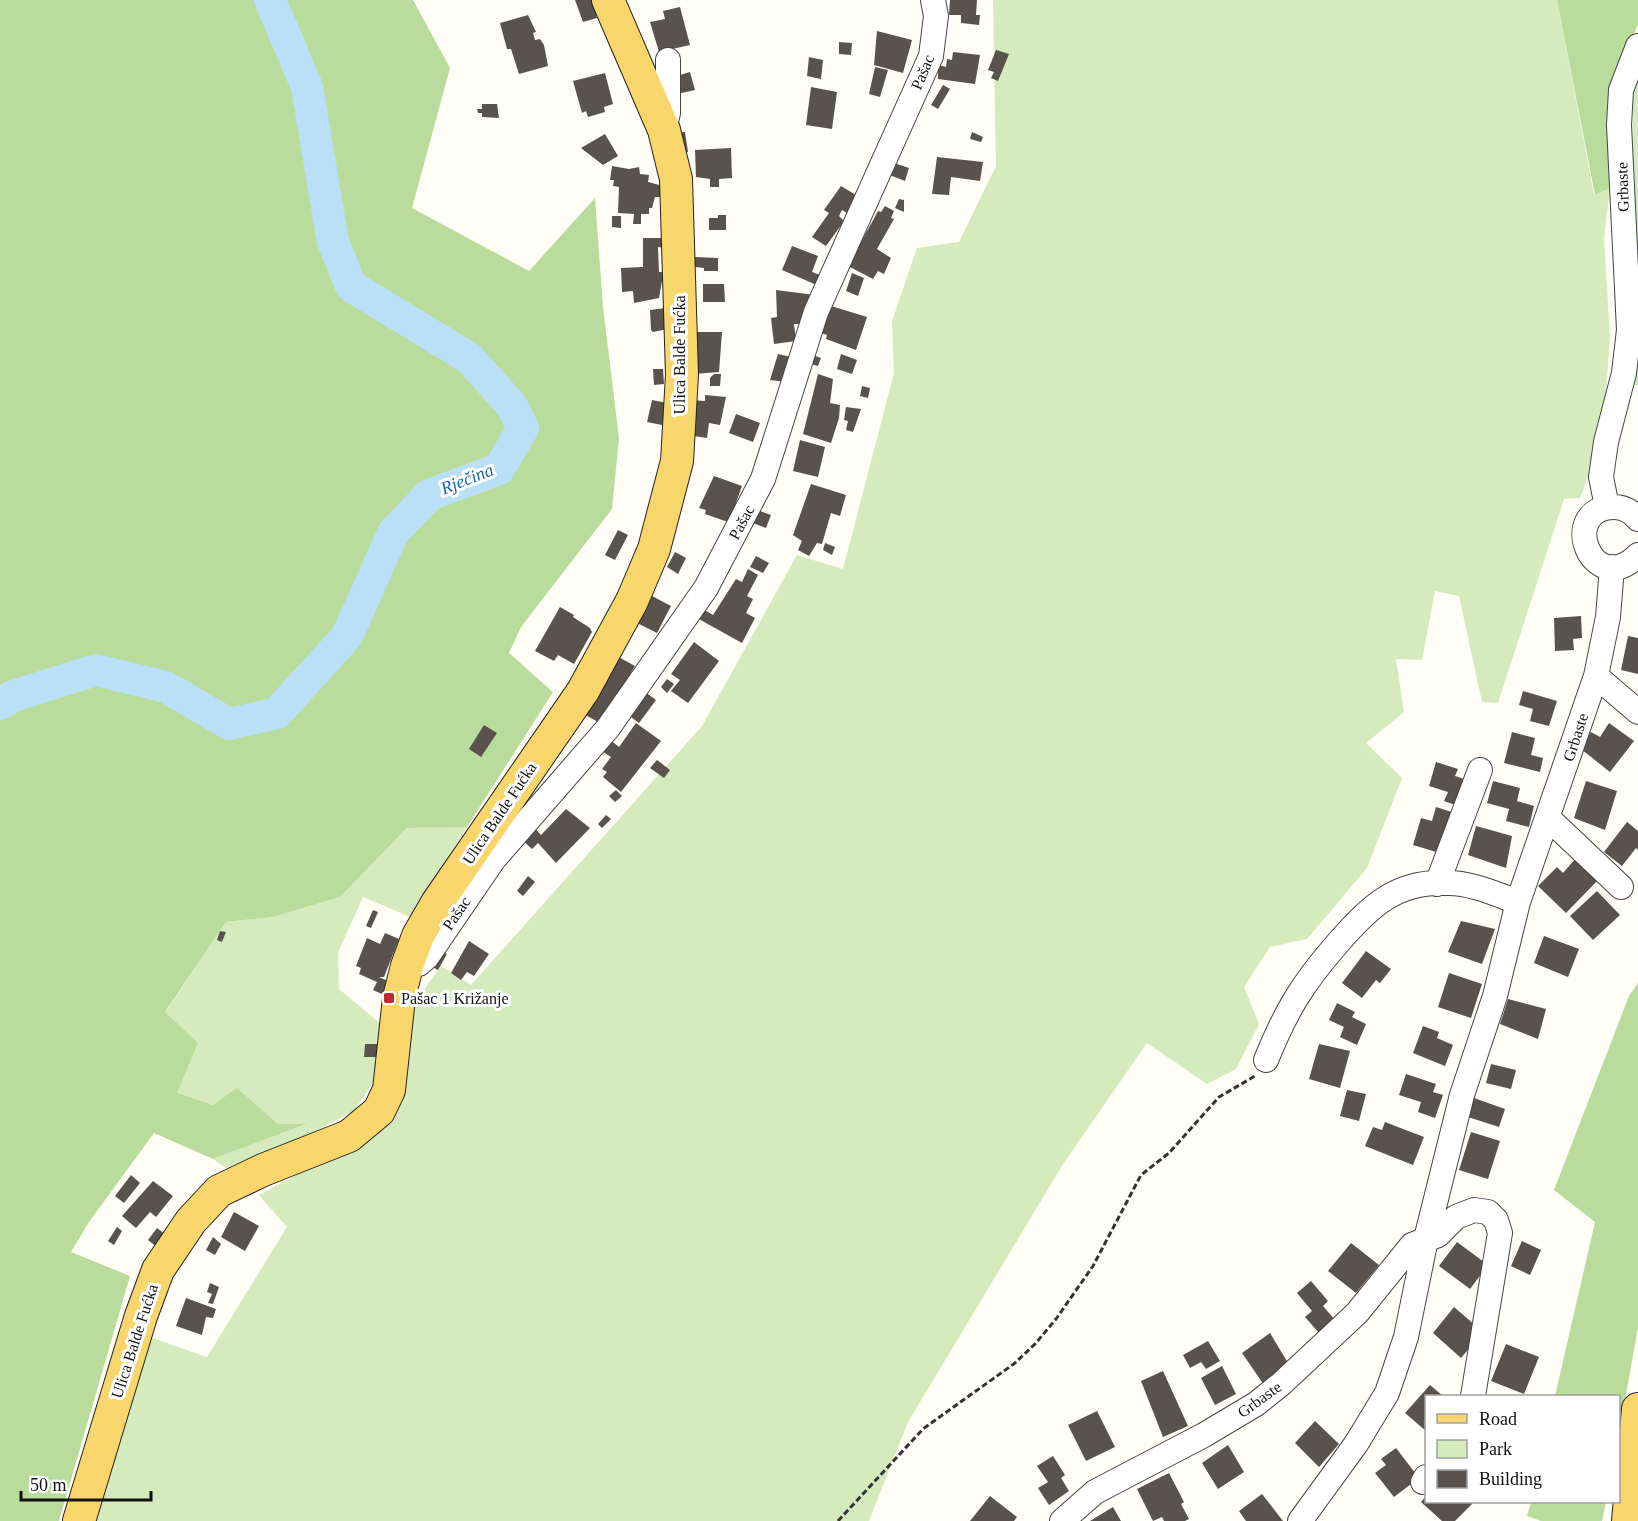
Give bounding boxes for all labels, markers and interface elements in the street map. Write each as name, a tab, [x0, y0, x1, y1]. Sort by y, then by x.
street label: Pašac	[908, 52, 937, 92]
street label: Grbaste	[1613, 162, 1632, 212]
street label: Ulica Balde Fućka	[671, 295, 688, 415]
water label: Rječina	[437, 459, 496, 499]
street label: Pašac	[725, 502, 757, 542]
street label: Grbaste	[1560, 711, 1591, 763]
street label: Ulica Balde Fućka	[459, 759, 540, 867]
street label: Pašac	[439, 893, 474, 933]
place label: Pašac 1 Križanje	[401, 990, 509, 1008]
marker: Pašac 1 Križanje	[382, 991, 396, 1005]
street label: Ulica Balde Fućka	[108, 1282, 161, 1400]
street label: Grbaste	[1234, 1378, 1284, 1421]
legend	[1425, 1395, 1620, 1503]
text: Road	[1479, 1409, 1517, 1429]
text: Park	[1479, 1439, 1512, 1459]
scale bar	[21, 1464, 152, 1502]
text: Building	[1479, 1469, 1542, 1489]
text: 50 m	[30, 1475, 67, 1495]

